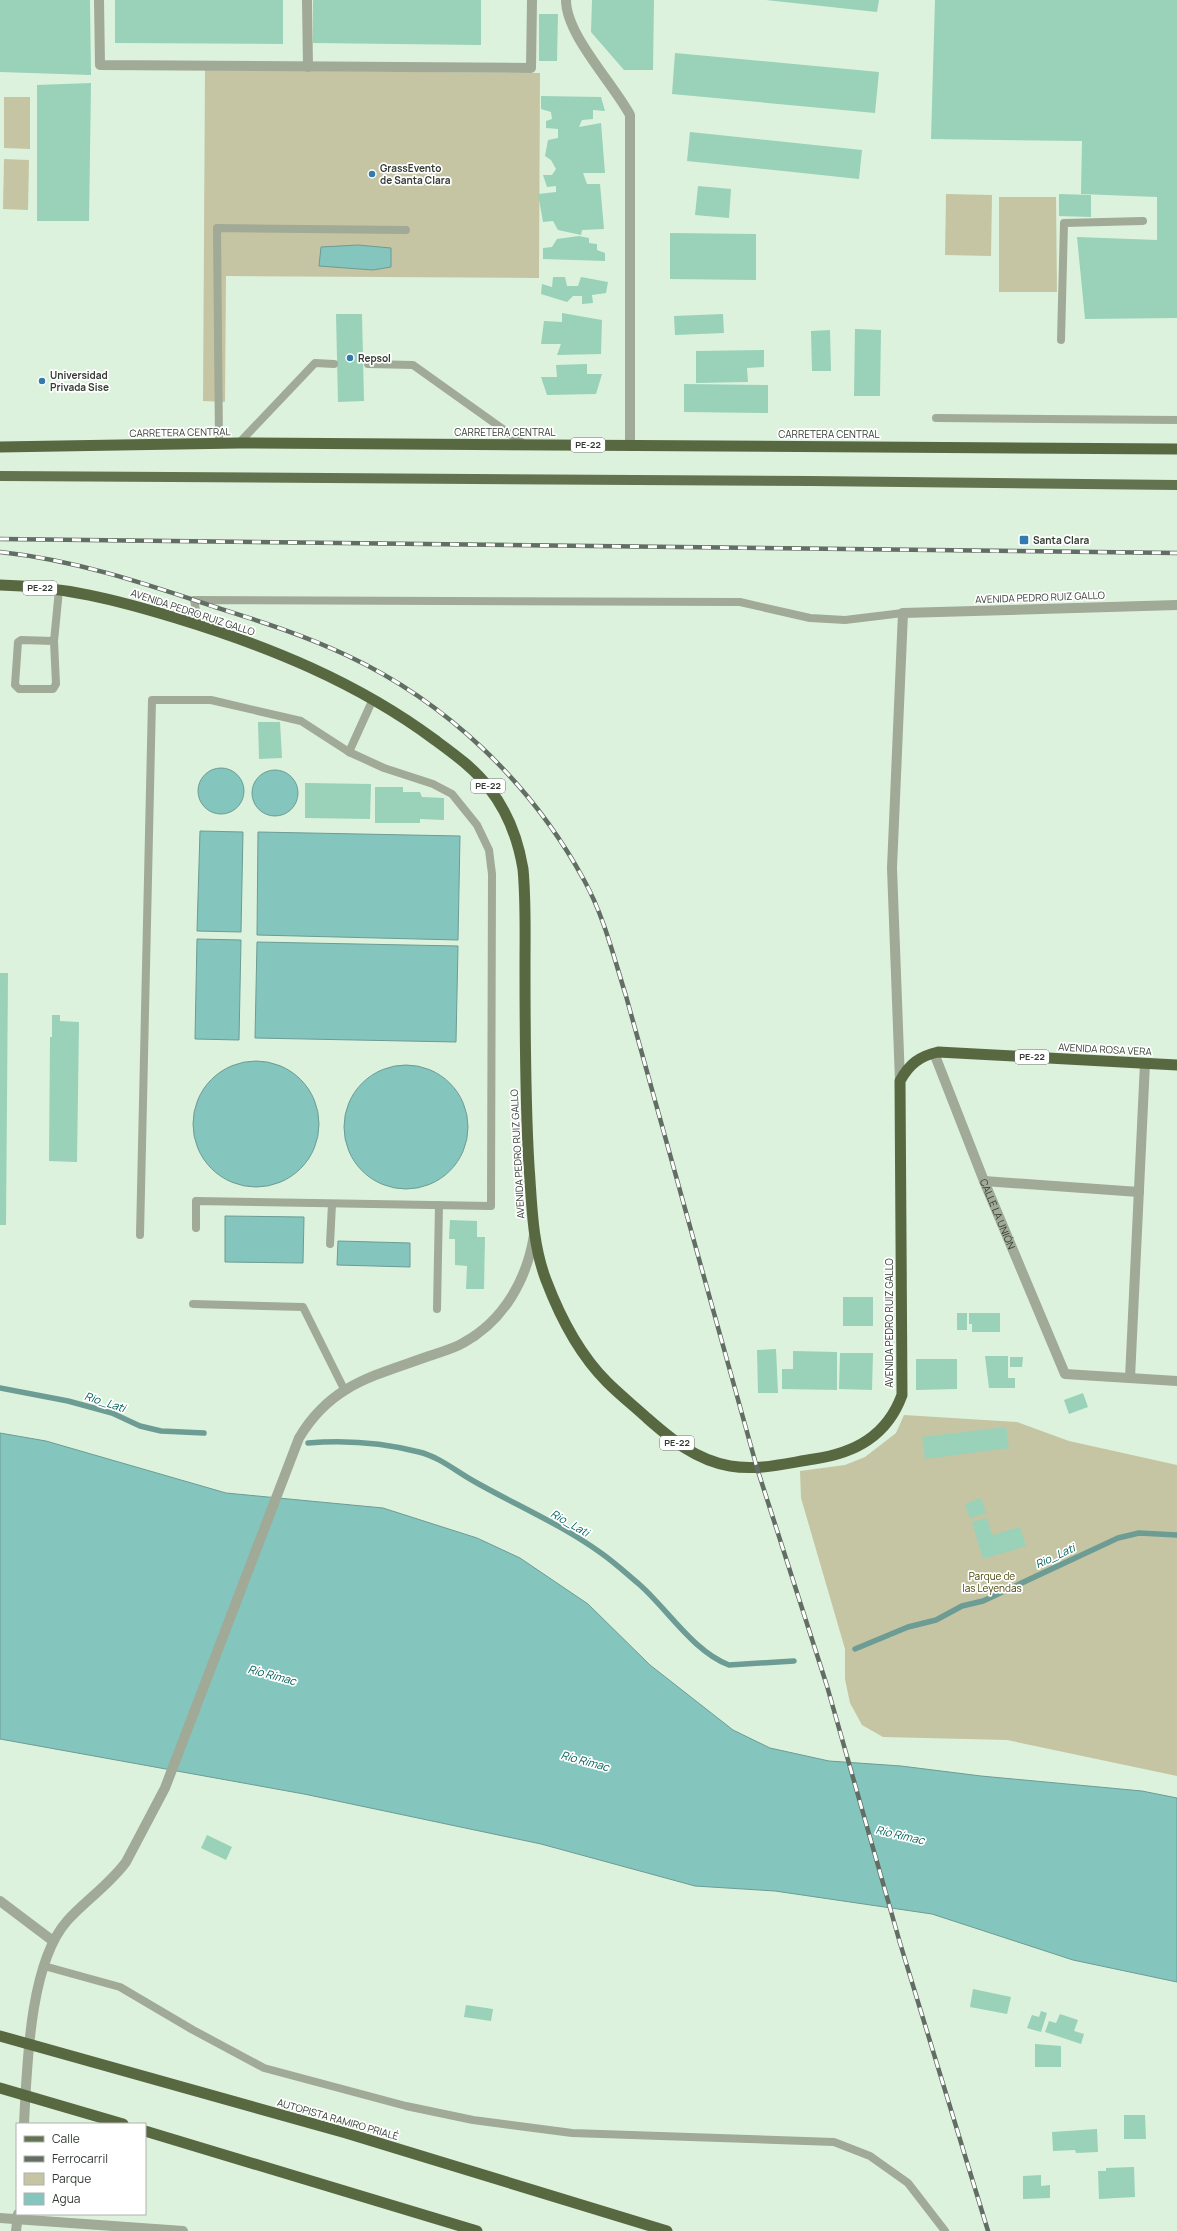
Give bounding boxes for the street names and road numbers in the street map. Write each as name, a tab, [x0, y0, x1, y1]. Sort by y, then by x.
street label: CARRETERA CENTRAL	[129, 424, 231, 440]
street label: CARRETERA CENTRAL	[454, 425, 556, 439]
street label: CARRETERA CENTRAL	[778, 427, 880, 441]
road number: PE-22	[571, 438, 605, 452]
road number: PE-22	[23, 581, 57, 595]
street label: AVENIDA PEDRO RUIZ GALLO	[129, 585, 257, 639]
street label: AVENIDA PEDRO RUIZ GALLO	[975, 588, 1105, 606]
road number: PE-22	[471, 779, 505, 793]
street label: AVENIDA ROSA VERA	[1058, 1040, 1153, 1058]
road number: PE-22	[1015, 1050, 1049, 1064]
street label: AVENIDA PEDRO RUIZ GALLO	[507, 1089, 527, 1219]
street label: CALLE LA UNIÓN	[977, 1176, 1019, 1251]
street label: AVENIDA PEDRO RUIZ GALLO	[882, 1258, 896, 1388]
road number: PE-22	[660, 1436, 694, 1450]
street label: AUTOPISTA RAMIRO PRIALÉ	[276, 2095, 401, 2143]

